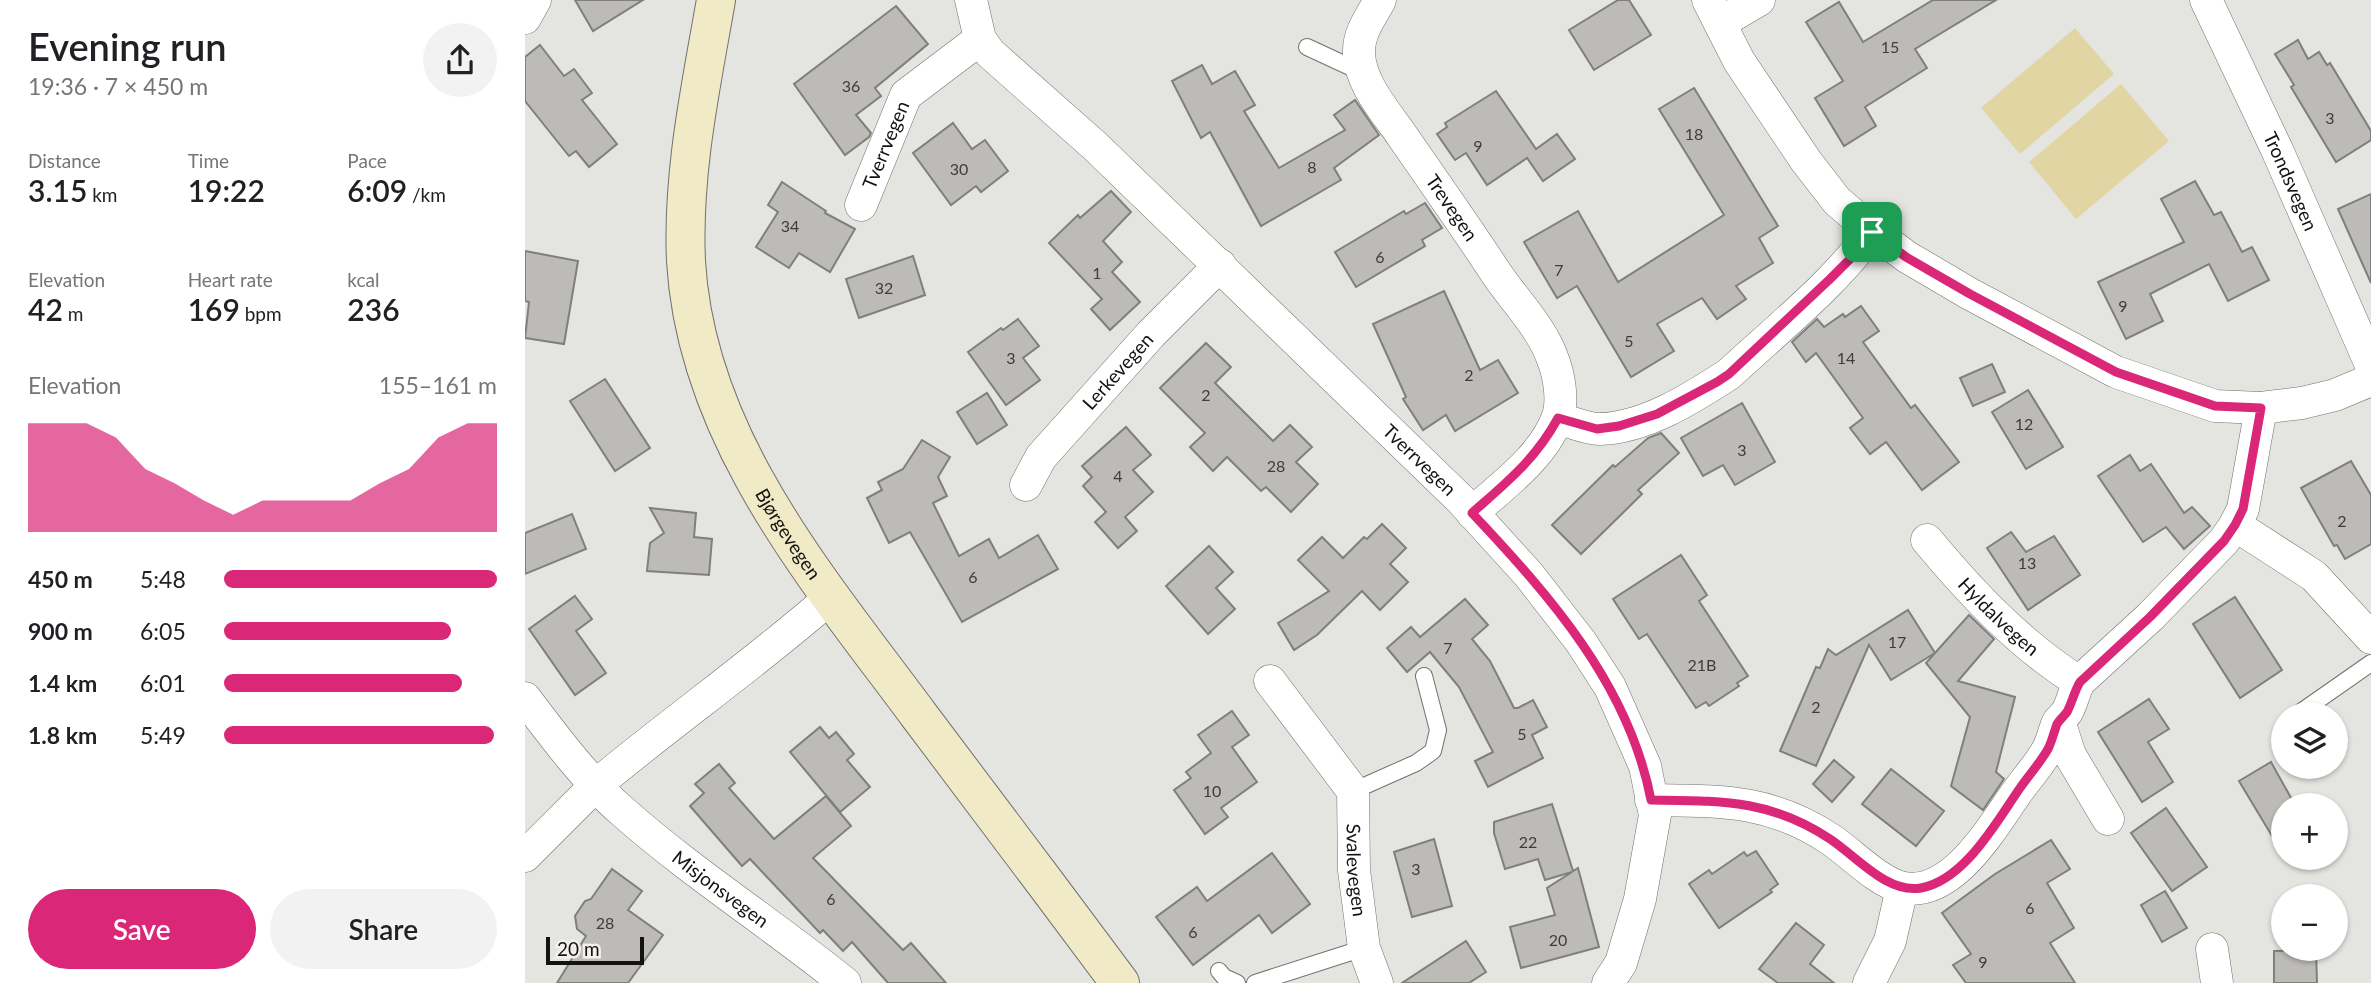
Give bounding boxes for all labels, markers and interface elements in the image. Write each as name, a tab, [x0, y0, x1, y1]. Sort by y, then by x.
text: Evening run	[28, 23, 227, 69]
button: share	[423, 23, 497, 97]
house number: 15	[1881, 37, 1899, 56]
text: 19:36 · 7 × 450 m	[28, 72, 208, 100]
house number: 36	[842, 76, 860, 95]
street label: Tverrvegen	[857, 97, 913, 192]
house number: 3	[2325, 108, 2335, 127]
house number: 18	[1685, 124, 1703, 143]
street label: Trondsvegen	[2259, 128, 2323, 234]
house number: 9	[1473, 136, 1483, 155]
text: Distance	[28, 149, 101, 172]
text: Time	[188, 149, 229, 172]
text: Pace	[347, 149, 387, 172]
house number: 8	[1307, 157, 1317, 176]
house number: 30	[950, 159, 968, 178]
street label: Trevegen	[1421, 170, 1483, 245]
text: 3.15	[28, 172, 87, 208]
text: 19:22	[188, 172, 265, 208]
text: 6:09	[347, 172, 407, 208]
text: km	[87, 183, 117, 206]
text: /km	[407, 183, 446, 206]
pin	[1842, 202, 1902, 262]
icon: arrive	[1853, 213, 1891, 251]
house number: 34	[781, 216, 799, 235]
house number: 6	[1375, 247, 1385, 266]
house number: 7	[1554, 260, 1564, 279]
house number: 1	[1092, 263, 1102, 282]
text: Elevation	[28, 268, 105, 291]
text: Heart rate	[188, 268, 273, 291]
text: kcal	[347, 268, 379, 291]
house number: 32	[875, 278, 893, 297]
text: 42	[28, 291, 63, 327]
text: 169	[188, 291, 240, 327]
text: 236	[347, 291, 400, 327]
house number: 9	[2118, 296, 2128, 315]
text: m	[63, 302, 83, 325]
text: bpm	[240, 302, 282, 325]
street label: Lerkevegen	[1077, 328, 1158, 414]
house number: 5	[1624, 331, 1634, 350]
house number: 3	[1006, 348, 1016, 367]
house number: 14	[1837, 348, 1855, 367]
house number: 2	[1464, 365, 1474, 384]
text: Elevation	[28, 371, 121, 399]
text: 155–161 m	[379, 371, 497, 399]
house number: 2	[1201, 385, 1211, 404]
house number: 12	[2015, 414, 2033, 433]
street label: Tverrvegen	[1378, 419, 1461, 500]
house number: 3	[1737, 440, 1747, 459]
house number: 28	[1267, 456, 1285, 475]
house number: 4	[1113, 466, 1123, 485]
street label: Bjørgevegen	[751, 484, 826, 583]
house number: 2	[2337, 511, 2347, 530]
house number: 13	[2018, 553, 2036, 572]
text: 450 m	[28, 565, 93, 593]
text: 5:48	[140, 565, 186, 593]
house number: 6	[968, 567, 978, 586]
street label: Hyldalvegen	[1954, 572, 2044, 660]
text: 900 m	[28, 617, 93, 645]
text: 6:05	[140, 617, 186, 645]
house number: 17	[1888, 632, 1906, 651]
house number: 7	[1443, 638, 1453, 657]
house number: 21B	[1688, 655, 1716, 674]
text: 1.4 km	[28, 669, 97, 697]
text: 6:01	[140, 669, 186, 697]
house number: 2	[1811, 697, 1821, 716]
map controls	[2271, 702, 2348, 961]
button: layers	[2271, 702, 2348, 779]
text: 1.8 km	[28, 721, 97, 749]
text: 5:49	[140, 721, 186, 749]
house number: 5	[1517, 724, 1527, 743]
house number: 10	[1203, 781, 1221, 800]
button: +	[2271, 793, 2348, 870]
street label: Svalevegen	[1342, 823, 1372, 918]
house number: 22	[1519, 832, 1537, 851]
street label: Misjonsvegen	[668, 845, 774, 932]
house number: 3	[1411, 859, 1421, 878]
button: −	[2271, 884, 2348, 961]
button: Save	[28, 889, 256, 969]
button: Share	[270, 889, 497, 969]
house number: 6	[826, 889, 836, 908]
house number: 6	[2025, 898, 2035, 917]
house number: 28	[596, 913, 614, 932]
house number: 6	[1188, 922, 1198, 941]
house number: 20	[1549, 930, 1567, 949]
scale bar	[546, 934, 644, 966]
text: 20 m	[557, 937, 600, 960]
house number: 9	[1978, 952, 1988, 971]

